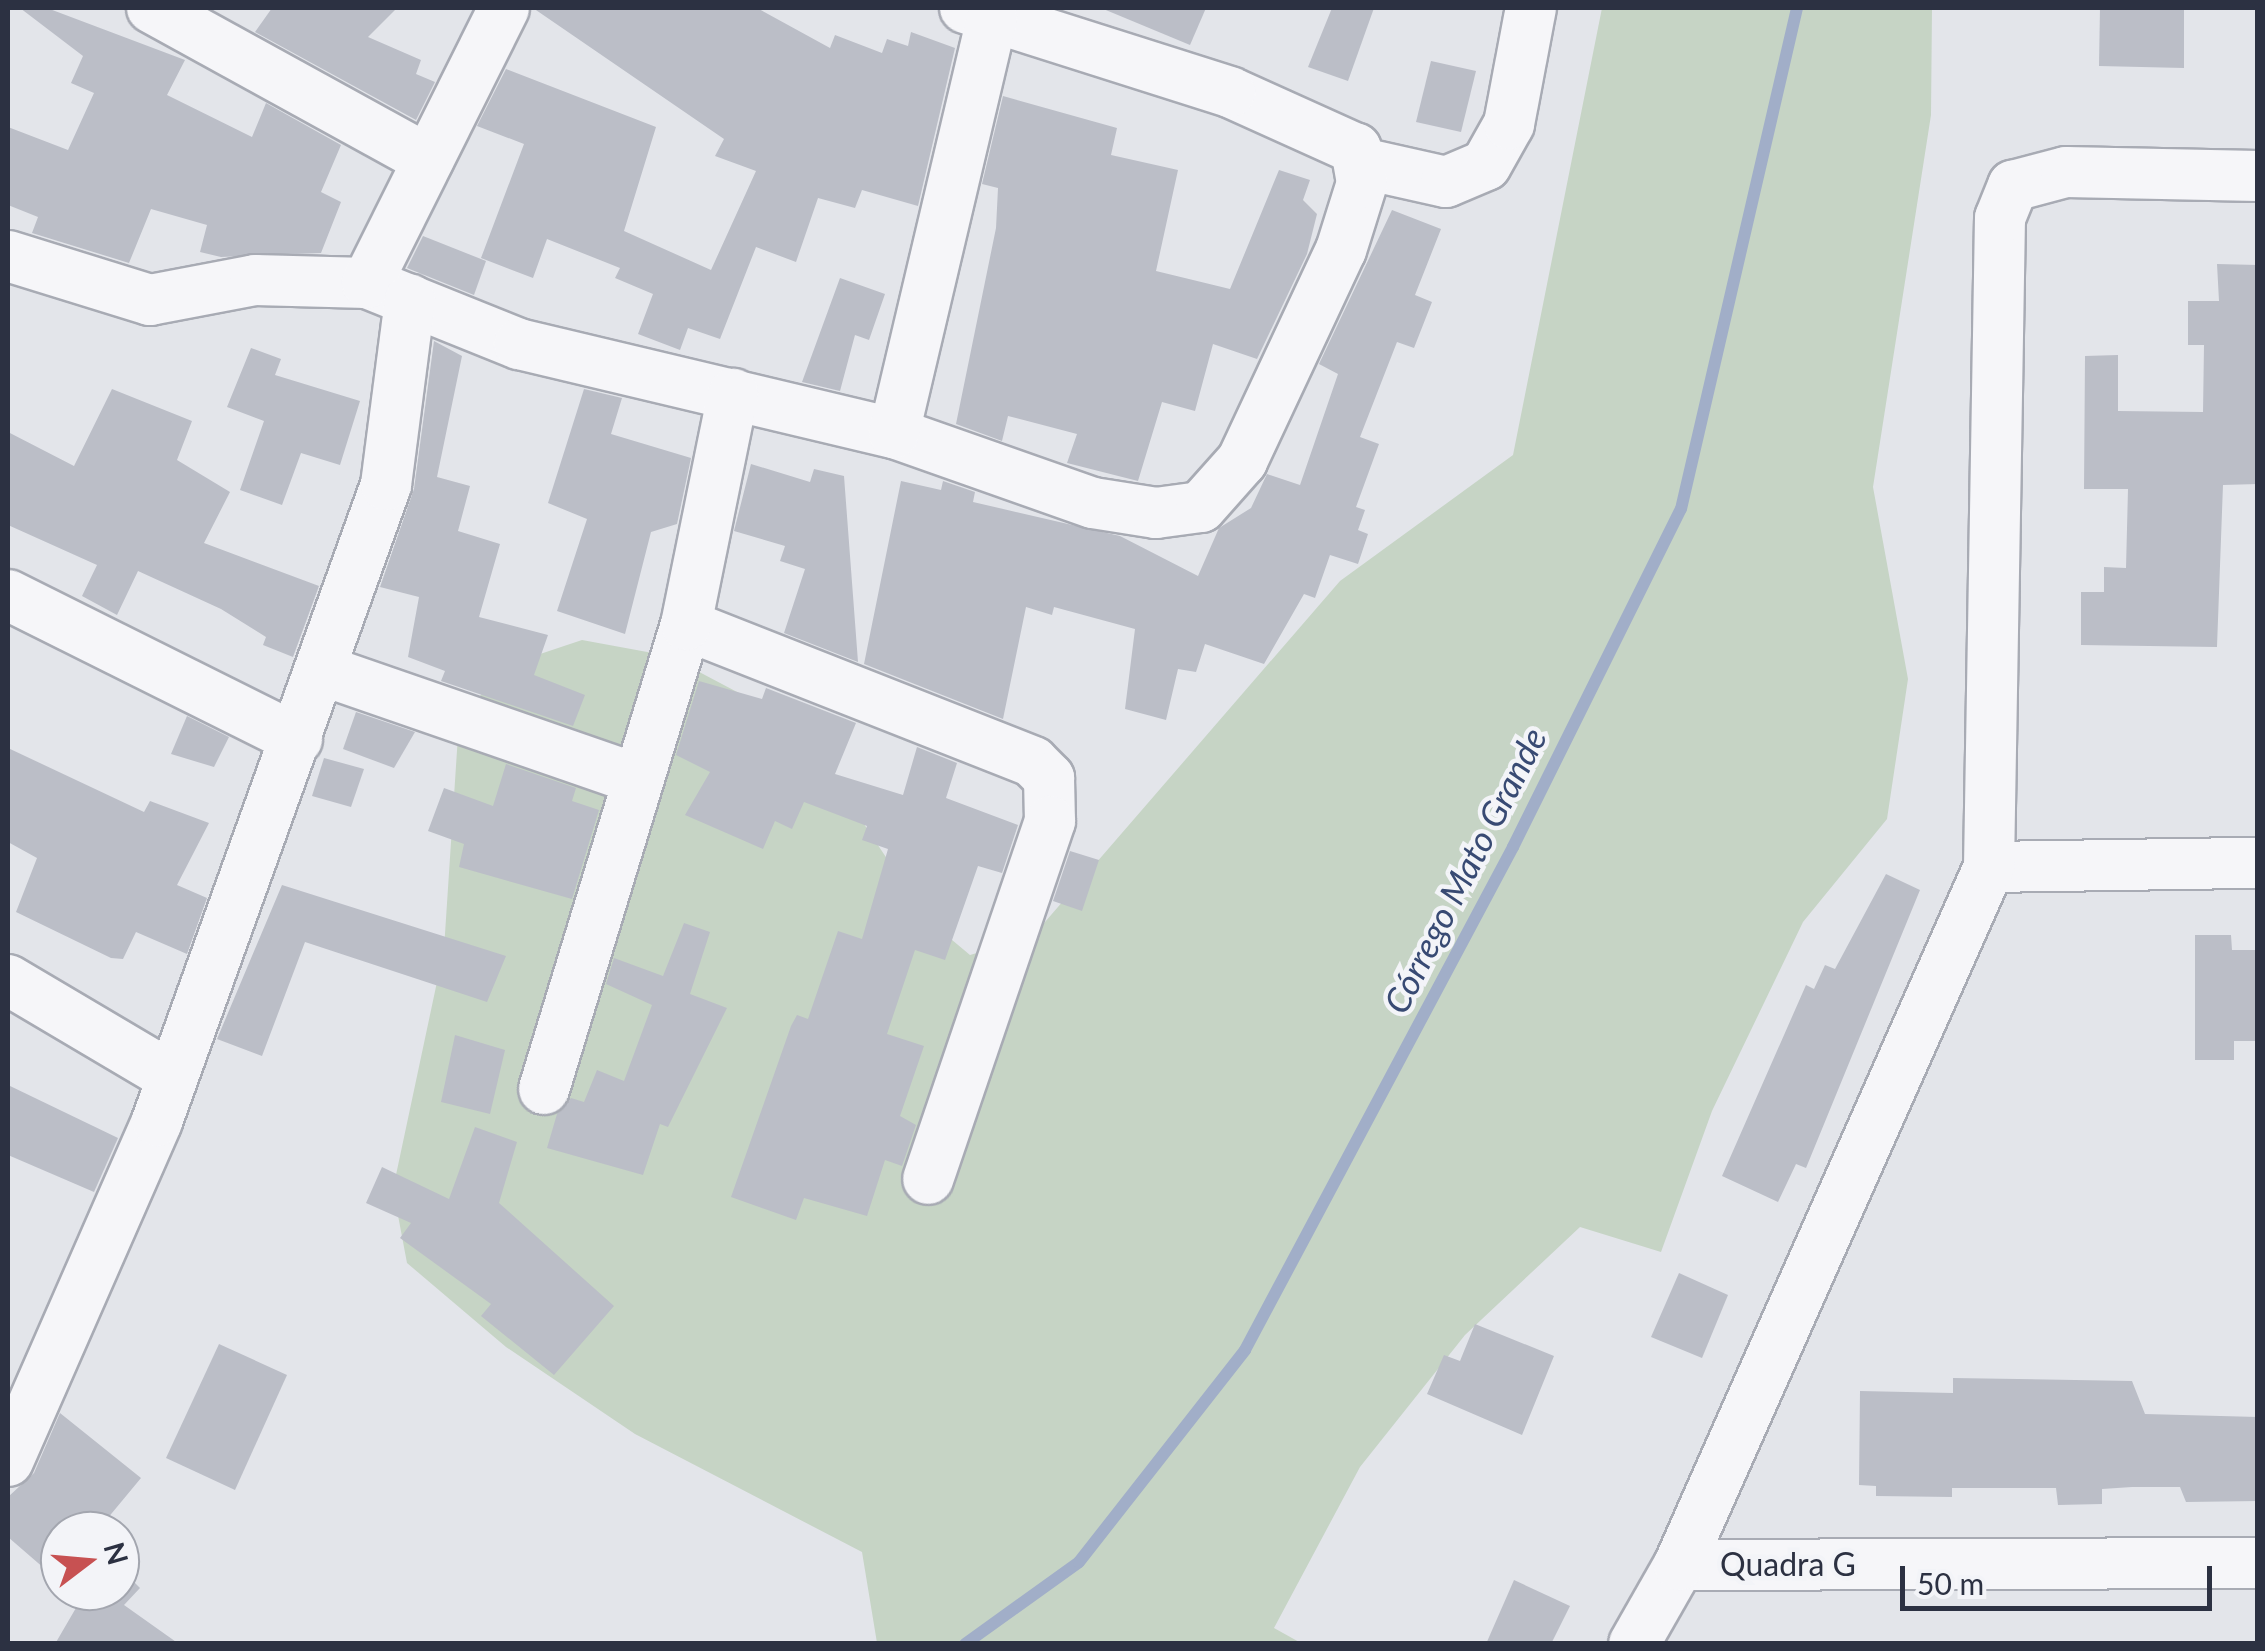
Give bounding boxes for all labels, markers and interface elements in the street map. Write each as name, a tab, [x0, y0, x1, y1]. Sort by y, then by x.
water label: Córrego Mato Grande	[1374, 720, 1554, 1020]
north arrow	[40, 1511, 140, 1611]
text: N	[98, 1538, 136, 1568]
street label: Quadra G	[1720, 1545, 1856, 1583]
scale bar	[1905, 1546, 2218, 1608]
text: 50 m	[1917, 1565, 1984, 1601]

